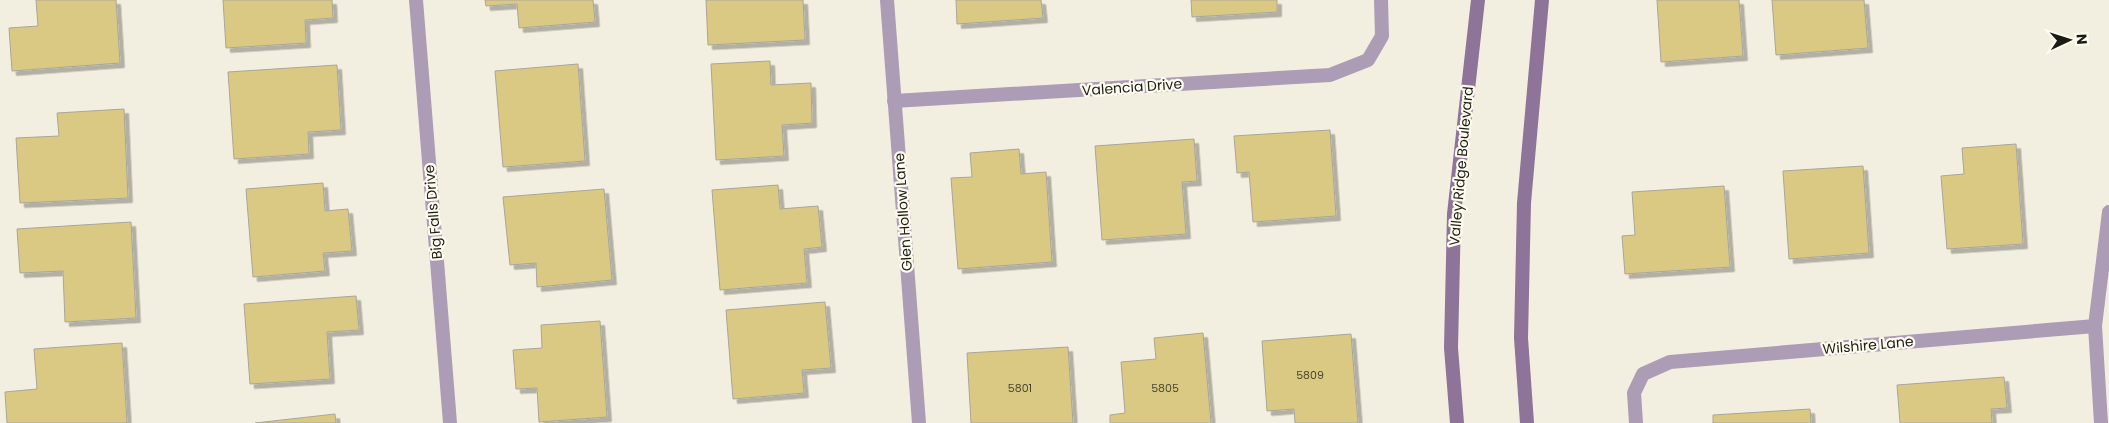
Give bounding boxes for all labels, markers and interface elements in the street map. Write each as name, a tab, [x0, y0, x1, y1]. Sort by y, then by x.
north arrow	[2044, 15, 2094, 65]
text: N	[2072, 33, 2092, 45]
street label: Valencia Drive	[1081, 74, 1183, 100]
street label: Valley Ridge Boulevard	[1444, 85, 1478, 247]
street label: Glen Hollow Lane	[889, 152, 917, 272]
street label: Big Falls Drive	[419, 164, 447, 260]
street label: Wilshire Lane	[1822, 331, 1915, 359]
house number: 5809	[1296, 367, 1324, 383]
house number: 5801	[1008, 380, 1032, 396]
house number: 5805	[1151, 380, 1179, 396]

